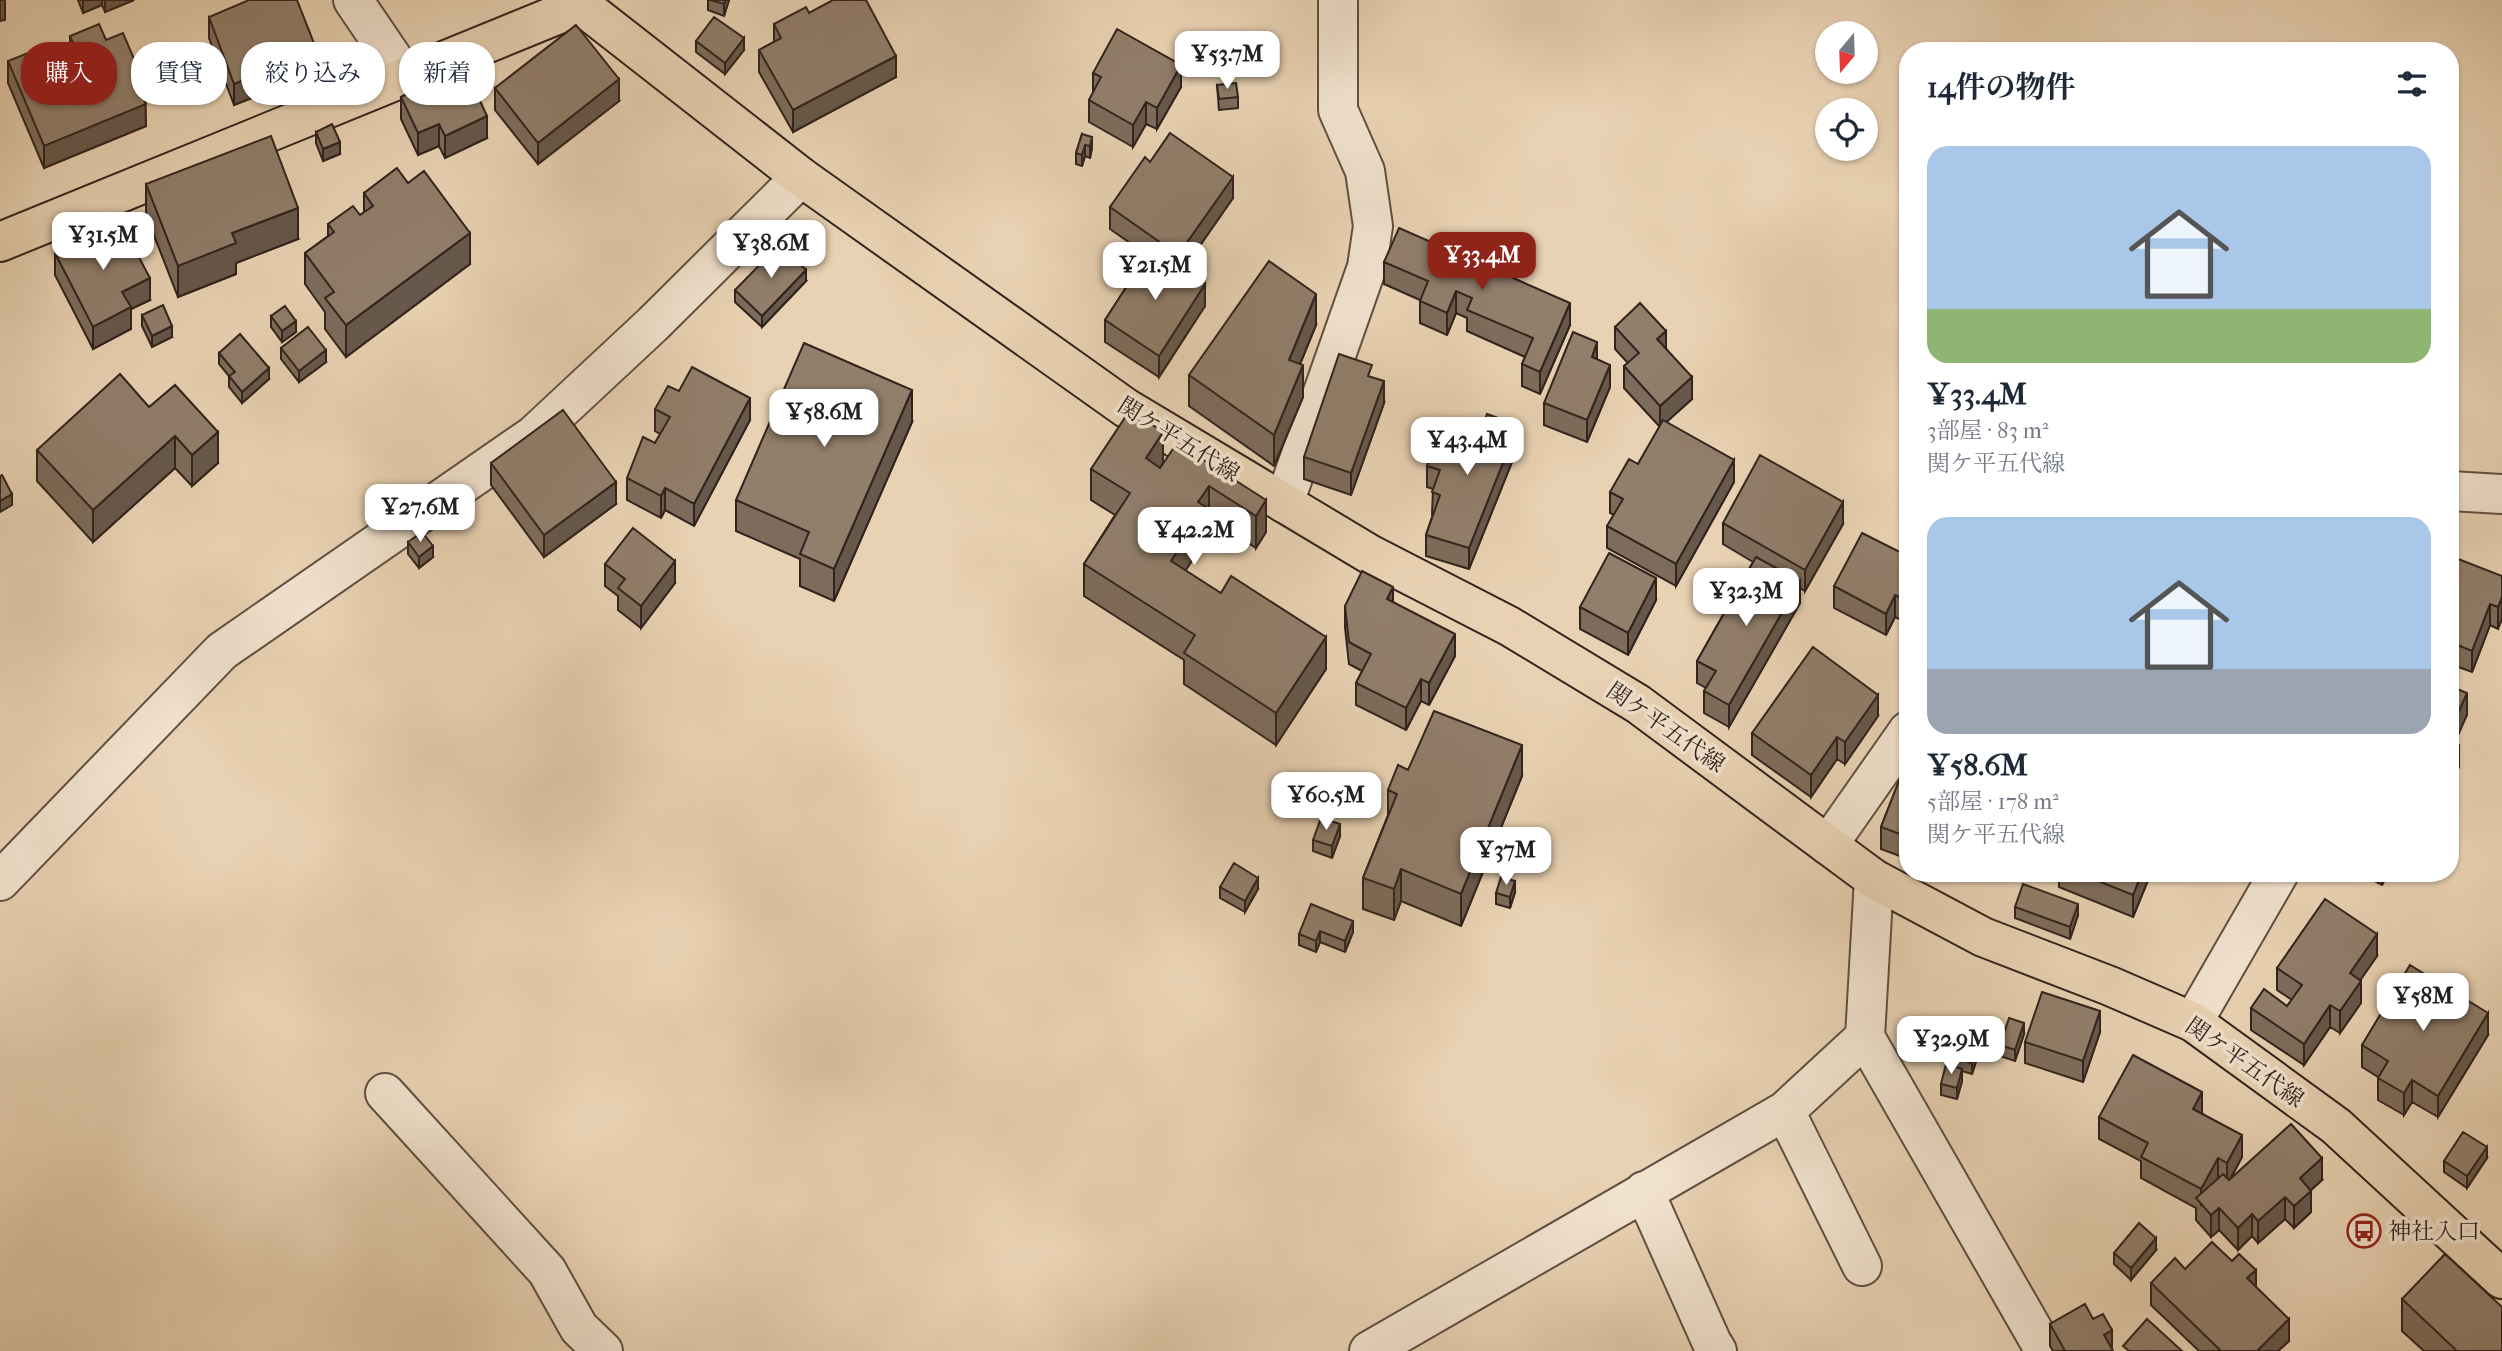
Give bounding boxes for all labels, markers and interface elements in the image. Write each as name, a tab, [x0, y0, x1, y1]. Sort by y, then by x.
north arrow	[1815, 21, 1878, 84]
map controls	[1815, 21, 1878, 161]
pin: ¥53.7M	[1170, 32, 1284, 91]
text: ¥53.7M	[1191, 40, 1263, 67]
chip: 購入	[21, 42, 117, 105]
chip: 賃貸	[131, 42, 227, 105]
chip: 絞り込み	[241, 42, 385, 105]
chip: 新着	[399, 42, 495, 105]
icon: filters	[2393, 65, 2431, 103]
text: 14件の物件	[1927, 70, 2075, 105]
button: locate	[1815, 98, 1878, 161]
icon: home	[2116, 191, 2242, 317]
pin: ¥31.5M	[46, 212, 160, 272]
pin: ¥38.6M	[714, 220, 828, 280]
text: ¥31.5M	[68, 221, 138, 248]
text: ¥38.6M	[733, 229, 809, 256]
pin: ¥33.4M	[1425, 232, 1539, 292]
text: ¥33.4M	[1444, 241, 1520, 268]
pin: ¥21.5M	[1098, 243, 1212, 302]
text: ¥21.5M	[1119, 251, 1191, 278]
text: ¥33.4M	[1927, 377, 2027, 412]
pin: ¥58.6M	[767, 390, 881, 449]
street label: 関ケ平五代線	[1113, 391, 1244, 487]
text: ¥58.6M	[785, 398, 863, 425]
text: 3部屋 · 83 m²	[1927, 417, 2048, 444]
pin: ¥43.4M	[1410, 418, 1524, 477]
text: ¥43.4M	[1427, 426, 1507, 453]
text: 関ケ平五代線	[1927, 450, 2065, 477]
pin: ¥27.6M	[363, 484, 477, 544]
text: ¥27.6M	[381, 493, 459, 520]
pin: ¥42.2M	[1137, 508, 1251, 567]
text: ¥42.2M	[1154, 516, 1234, 543]
icon: home	[2116, 562, 2242, 688]
pin: ¥32.3M	[1689, 568, 1803, 628]
text: ¥32.3M	[1709, 577, 1783, 604]
street label: 関ケ平五代線	[1601, 677, 1730, 778]
text: ¥58.6M	[1927, 748, 2028, 783]
pin: ¥60.5M	[1269, 772, 1383, 832]
text: ¥60.5M	[1287, 781, 1365, 808]
text: 5部屋 · 178 m²	[1927, 788, 2059, 815]
text: 関ケ平五代線	[1927, 821, 2065, 848]
pin: ¥37M	[1465, 828, 1547, 887]
text: ¥37M	[1476, 836, 1536, 863]
pin: ¥58M	[2382, 974, 2464, 1033]
text: ¥58M	[2393, 982, 2453, 1009]
street label: 関ケ平五代線	[2180, 1012, 2309, 1113]
pin: ¥32.9M	[1894, 1016, 2008, 1076]
text: ¥32.9M	[1913, 1025, 1989, 1052]
bus stop icon: 神社入口	[2345, 1212, 2383, 1250]
place label: 神社入口	[2388, 1218, 2480, 1245]

